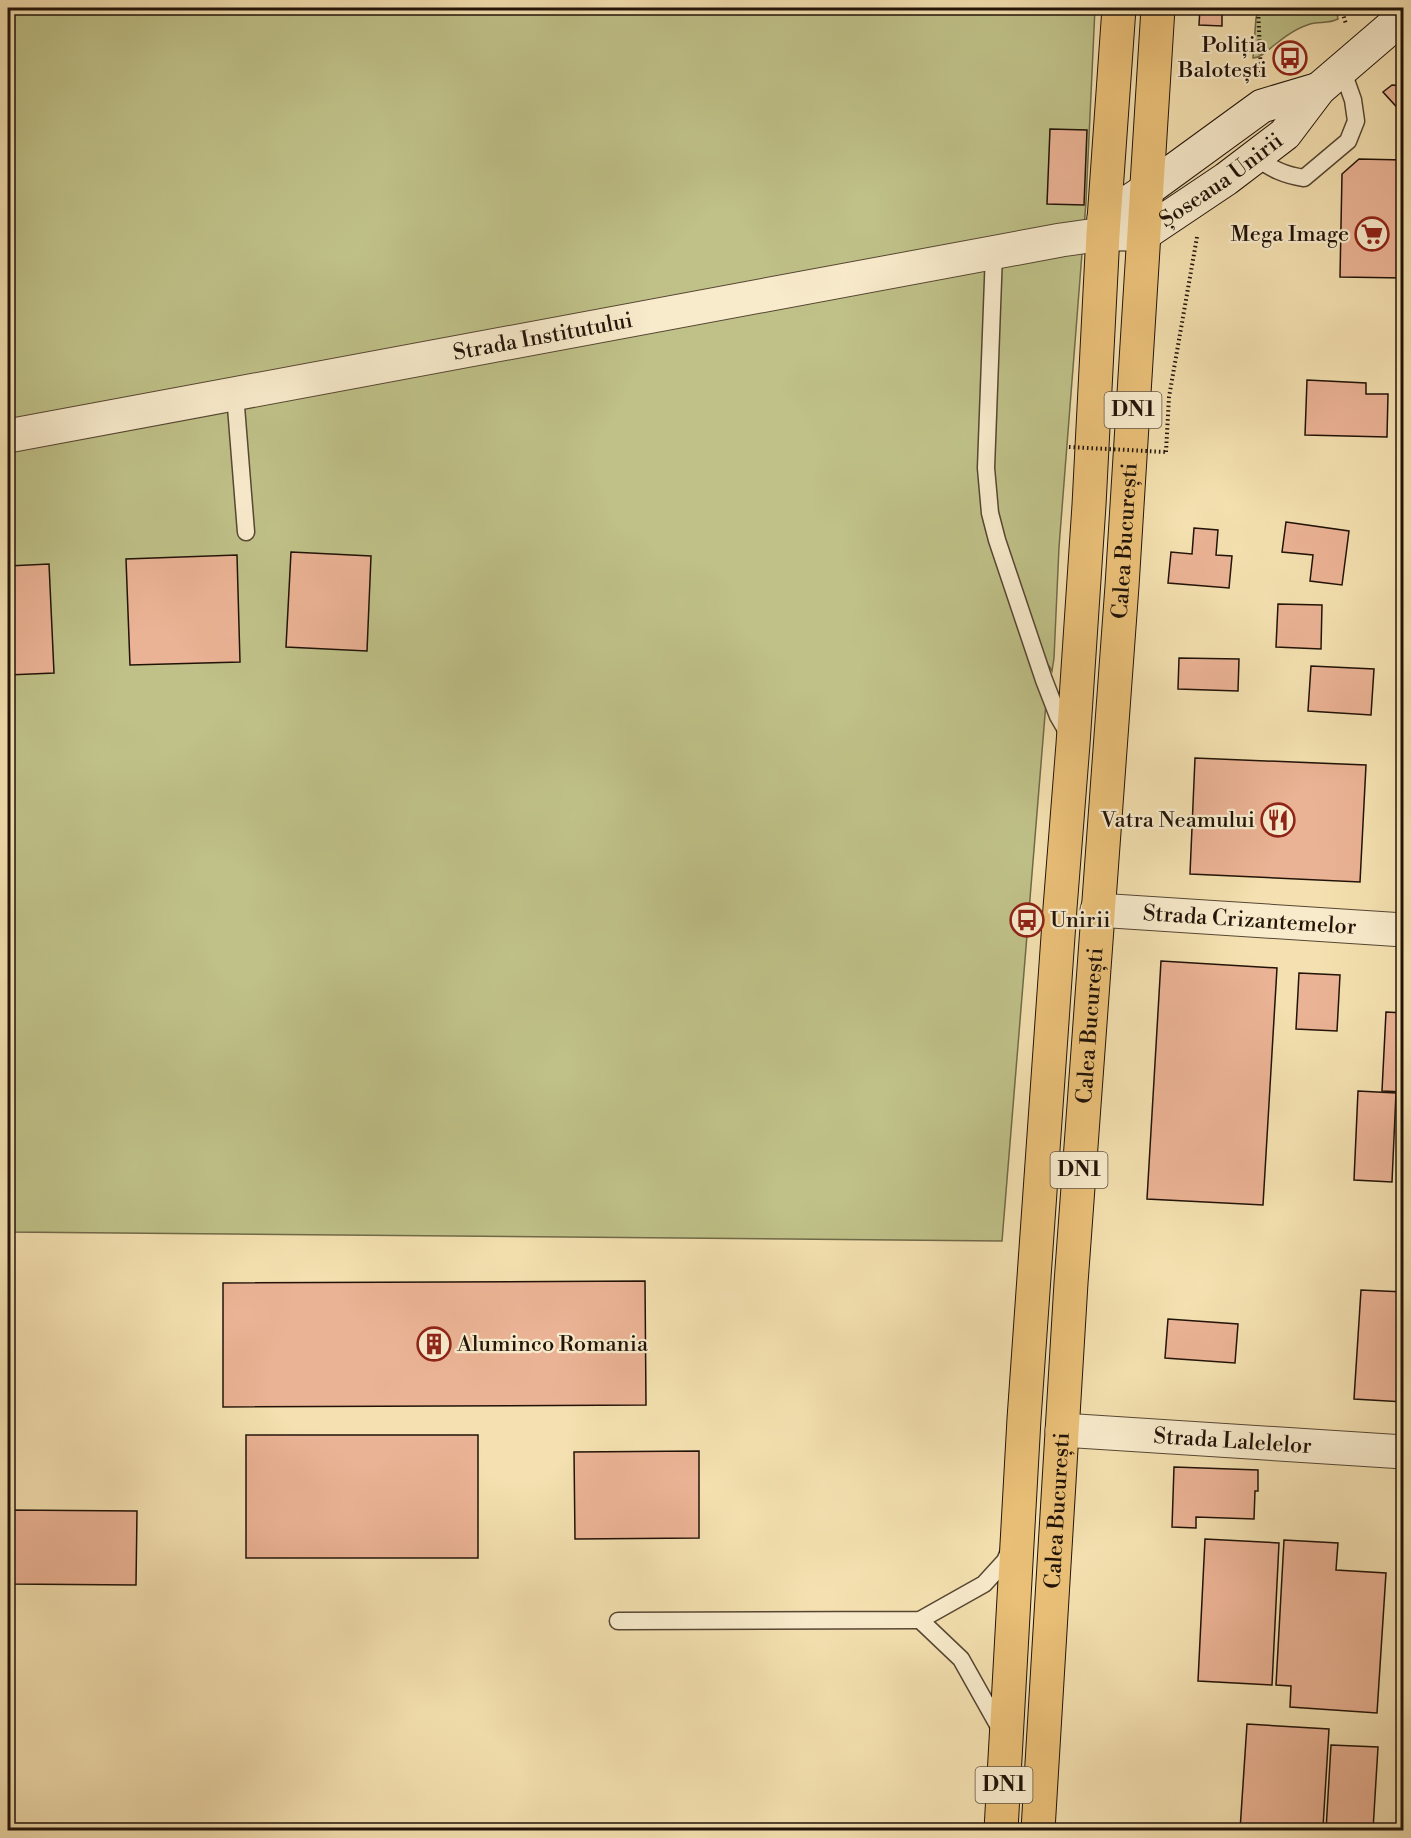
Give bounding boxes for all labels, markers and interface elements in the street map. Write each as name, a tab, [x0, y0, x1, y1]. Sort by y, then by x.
place label: Poliția Balotești	[1177, 32, 1268, 84]
bus stop icon: Poliția Balotești	[1272, 40, 1308, 76]
street label: Șoseaua Unirii	[1154, 127, 1288, 233]
supermarket icon: Mega Image	[1354, 216, 1390, 252]
place label: Mega Image	[1230, 221, 1349, 248]
street label: Strada Institutului	[451, 307, 635, 366]
road number: DN1	[1104, 392, 1162, 428]
street label: Calea București	[1106, 462, 1143, 620]
restaurant icon: Vatra Neamului	[1260, 802, 1296, 838]
place label: Vatra Neamului	[1100, 807, 1255, 834]
street label: Strada Crizantemelor	[1142, 900, 1357, 940]
bus stop icon: Unirii	[1009, 902, 1045, 938]
place label: Unirii	[1050, 907, 1111, 934]
street label: Calea București	[1071, 947, 1109, 1105]
road number: DN1	[1050, 1152, 1108, 1188]
building icon: Aluminco Romania	[416, 1326, 452, 1362]
place label: Aluminco Romania	[456, 1331, 649, 1358]
street label: Strada Lalelelor	[1153, 1422, 1313, 1460]
street label: Calea București	[1039, 1432, 1075, 1590]
road number: DN1	[976, 1767, 1032, 1803]

